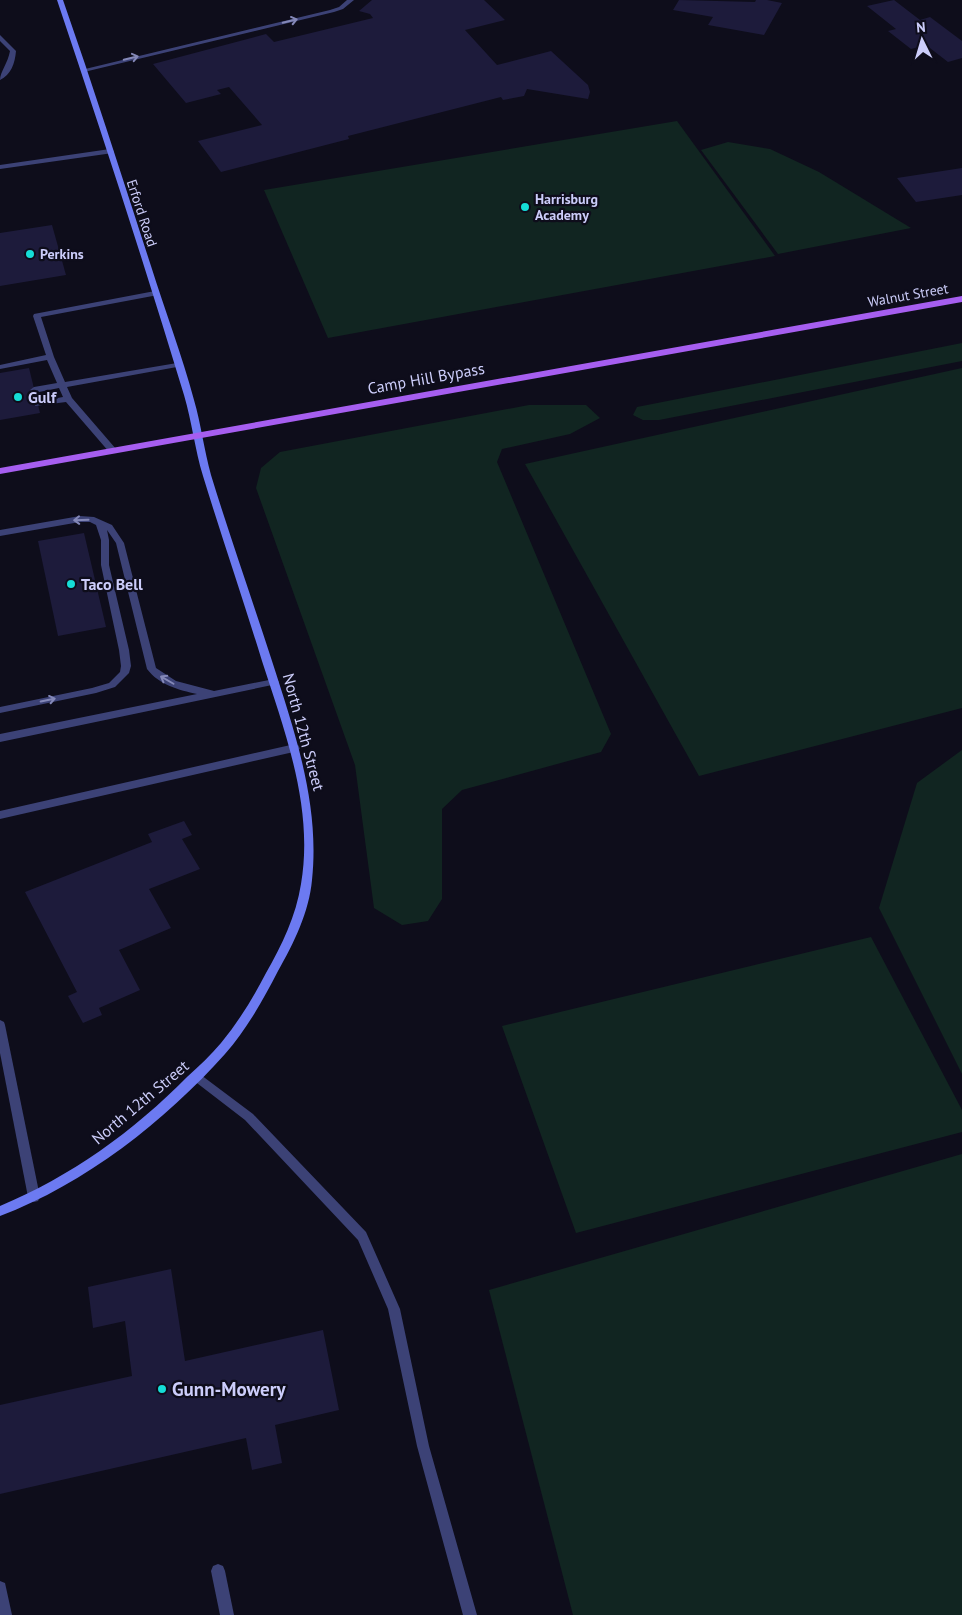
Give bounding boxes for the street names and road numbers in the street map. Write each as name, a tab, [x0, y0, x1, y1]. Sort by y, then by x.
street label: Erford Road	[123, 177, 161, 249]
street label: Walnut Street	[866, 279, 950, 311]
street label: Camp Hill Bypass	[366, 358, 486, 398]
street label: North 12th Street	[279, 671, 329, 793]
street label: North 12th Street	[87, 1055, 193, 1148]

